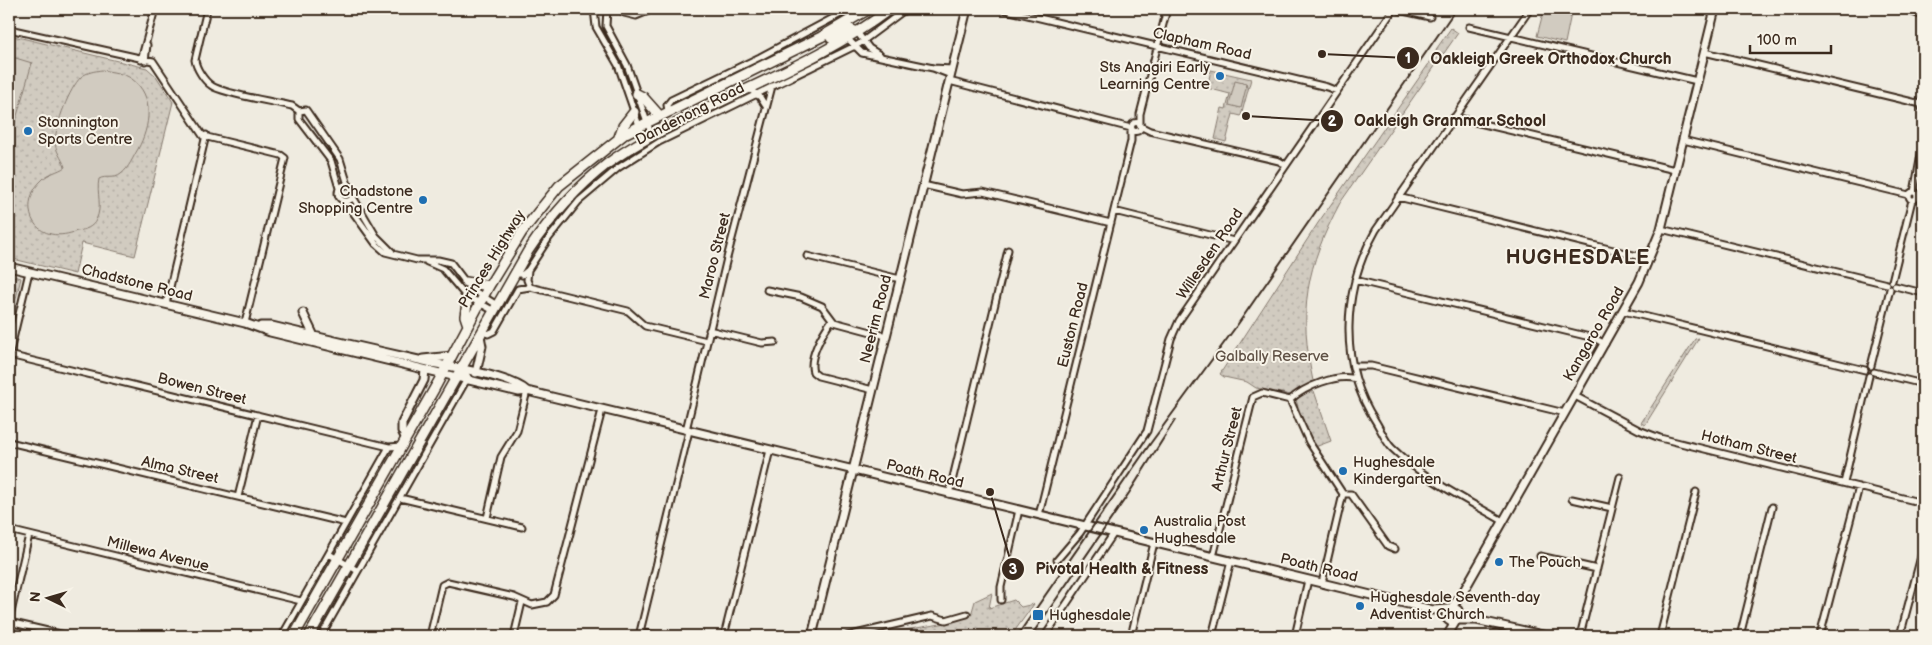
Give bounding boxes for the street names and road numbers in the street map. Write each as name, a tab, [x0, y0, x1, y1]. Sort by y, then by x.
street label: Clapham Road	[1151, 23, 1253, 65]
street label: Dandenong Road	[632, 78, 748, 150]
street label: Willesden Road	[1173, 205, 1247, 303]
street label: Princes Highway	[454, 206, 530, 311]
street label: Maroo Street	[695, 210, 735, 301]
street label: Chadstone Road	[79, 260, 195, 306]
street label: Neerim Road	[856, 273, 896, 365]
street label: Euston Road	[1053, 281, 1093, 369]
street label: Kangaroo Road	[1559, 283, 1629, 385]
street label: Bowen Street	[156, 369, 249, 409]
street label: Arthur Street	[1207, 404, 1247, 493]
street label: Hotham Street	[1699, 426, 1799, 468]
street label: Alma Street	[140, 452, 221, 488]
street label: Poath Road	[884, 455, 966, 493]
street label: Millewa Avenue	[105, 532, 211, 576]
street label: Poath Road	[1278, 549, 1360, 587]

